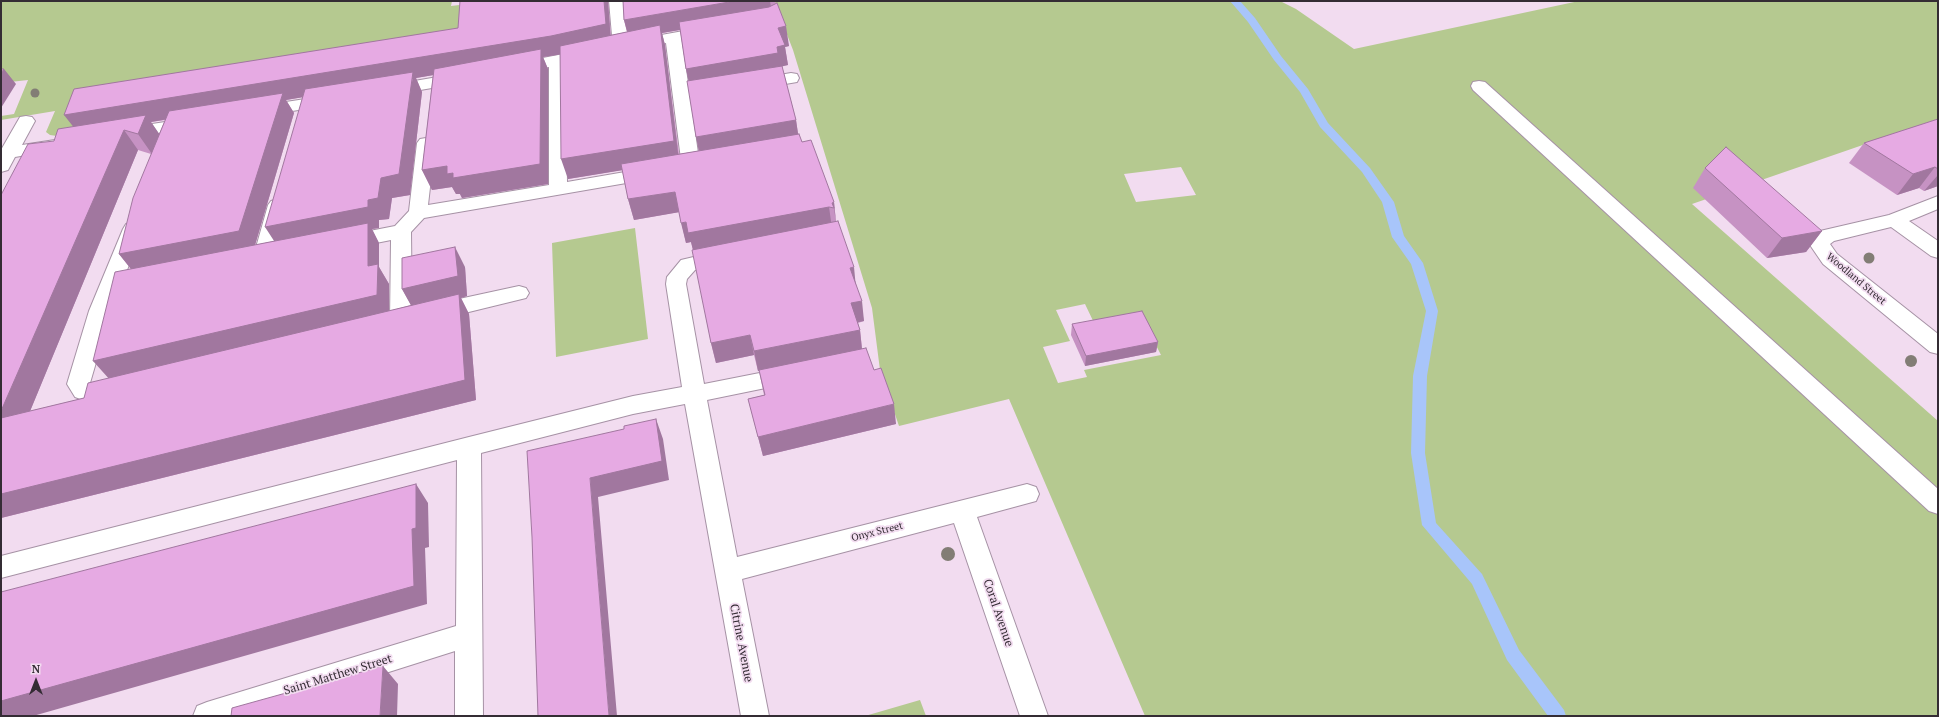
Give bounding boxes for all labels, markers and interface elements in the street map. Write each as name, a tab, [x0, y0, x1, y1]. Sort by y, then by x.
street label: Woodland Street	[1824, 251, 1888, 307]
street label: Onyx Street	[850, 520, 904, 544]
street label: Coral Avenue	[980, 577, 1016, 649]
street label: Citrine Avenue	[726, 603, 756, 683]
street label: Saint Matthew Street	[282, 652, 394, 698]
north arrow	[16, 661, 56, 701]
text: N	[32, 662, 40, 676]

